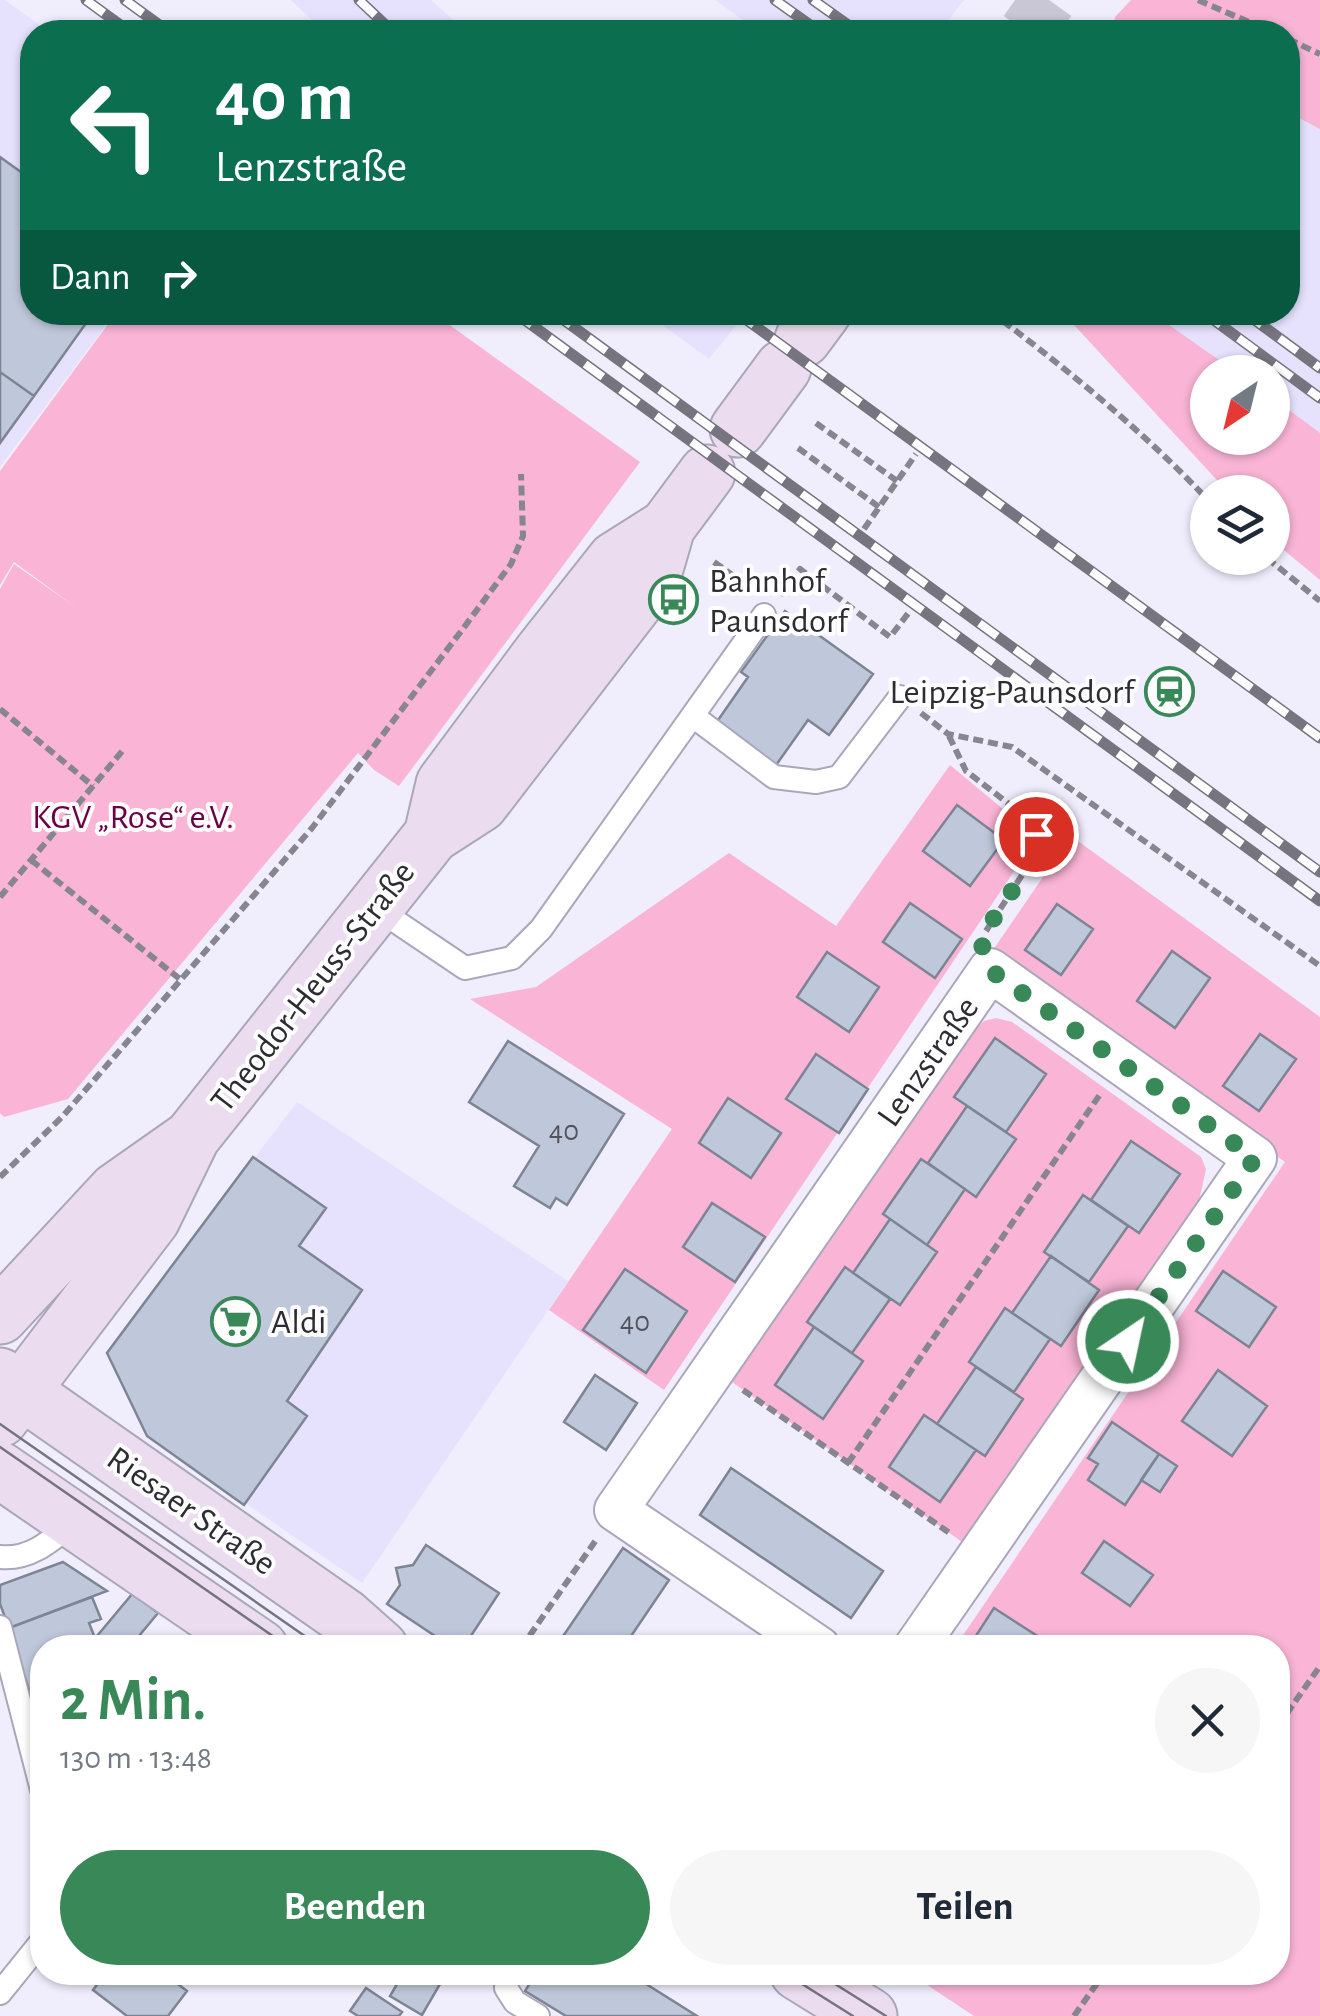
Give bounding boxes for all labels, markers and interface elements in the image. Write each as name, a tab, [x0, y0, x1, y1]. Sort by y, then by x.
icon: left	[50, 60, 180, 190]
text: 40 m	[215, 63, 354, 133]
text: Lenzstraße	[215, 145, 407, 190]
icon: right	[151, 250, 206, 305]
text: Dann	[50, 259, 131, 297]
north arrow	[1190, 355, 1290, 455]
map controls	[1190, 355, 1290, 575]
button: layers	[1190, 475, 1290, 575]
place label: Bahnhof Paunsdorf	[709, 564, 850, 639]
bus stop icon: Bahnhof Paunsdorf	[648, 574, 700, 626]
station icon: Leipzig-Paunsdorf	[1143, 665, 1195, 717]
place label: Leipzig-Paunsdorf	[890, 675, 1136, 710]
pin	[994, 792, 1079, 877]
park label: KGV „Rose“ e.V.	[32, 800, 234, 835]
icon: arrive	[1009, 807, 1064, 862]
street label: Theodor-Heuss-Straße	[205, 855, 422, 1119]
street label: Lenzstraße	[871, 991, 985, 1133]
house number: 40	[549, 1116, 579, 1146]
position arrow	[1076, 1289, 1180, 1393]
supermarket icon: Aldi	[210, 1295, 262, 1347]
place label: Aldi	[271, 1305, 326, 1340]
house number: 40	[620, 1307, 650, 1337]
street label: Riesaer Straße	[101, 1440, 282, 1582]
button: close	[1155, 1668, 1260, 1773]
text: 2 Min.	[60, 1671, 206, 1731]
text: 130 m · 13:48	[60, 1742, 212, 1774]
button: Beenden	[60, 1850, 650, 1965]
button: Teilen	[670, 1850, 1260, 1965]

